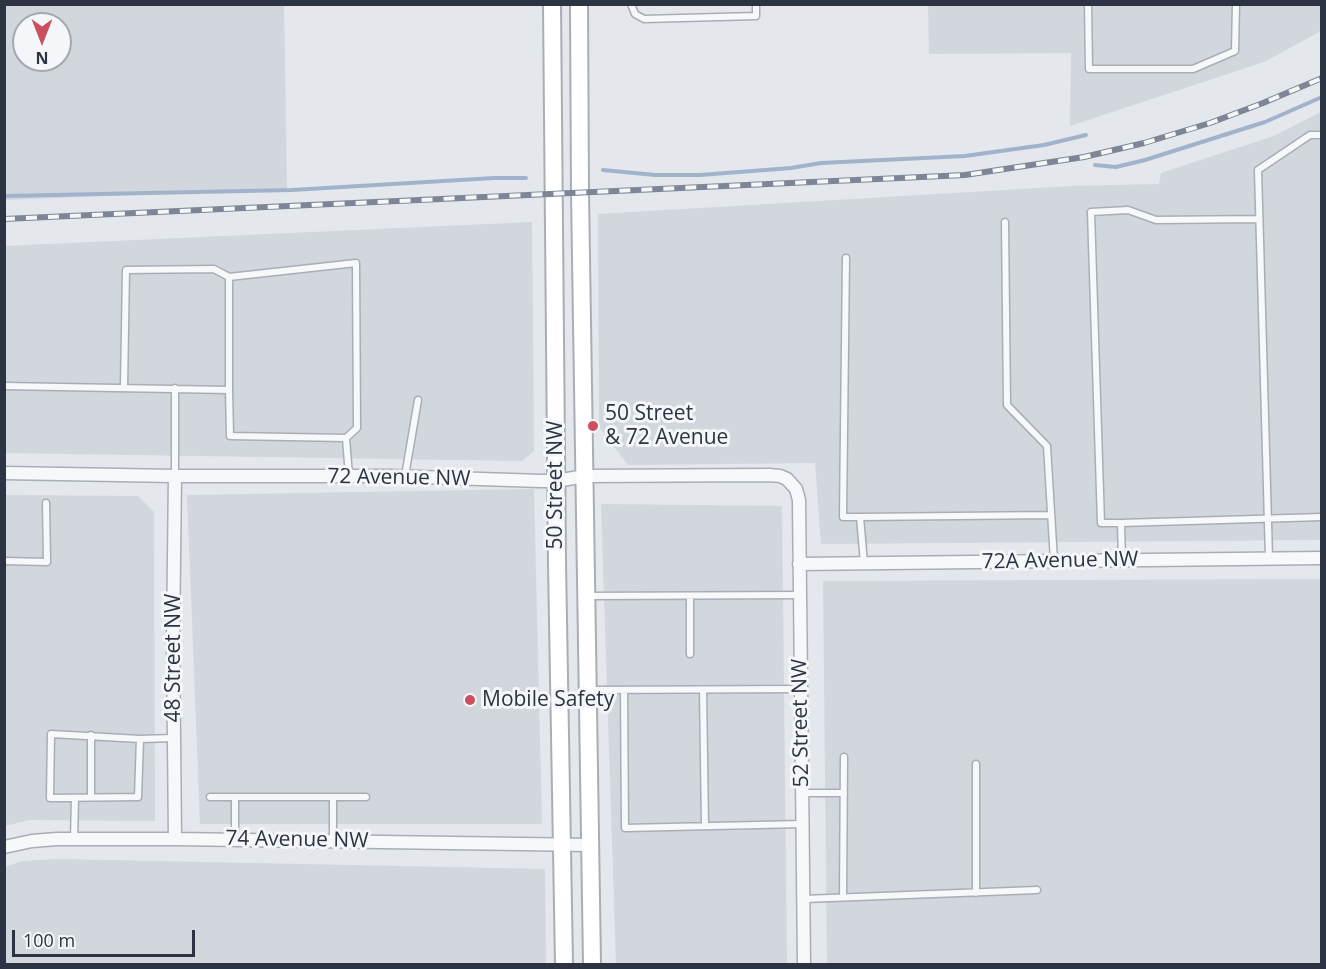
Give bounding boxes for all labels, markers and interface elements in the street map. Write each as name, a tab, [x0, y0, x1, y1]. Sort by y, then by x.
north arrow	[12, 12, 72, 72]
text: N	[36, 47, 49, 69]
place label: 50 Street & 72 Avenue	[605, 401, 728, 451]
marker: 50 Street & 72 Avenue	[586, 419, 600, 433]
street label: 50 Street NW	[543, 421, 569, 549]
street label: 72 Avenue NW	[327, 464, 471, 492]
street label: 72A Avenue NW	[982, 547, 1138, 575]
street label: 48 Street NW	[161, 594, 187, 722]
street label: 52 Street NW	[787, 658, 815, 788]
place label: Mobile Safety	[482, 687, 614, 713]
marker: Mobile Safety	[463, 693, 477, 707]
street label: 74 Avenue NW	[225, 826, 369, 854]
scale bar	[15, 918, 198, 956]
text: 100 m	[23, 928, 75, 952]

